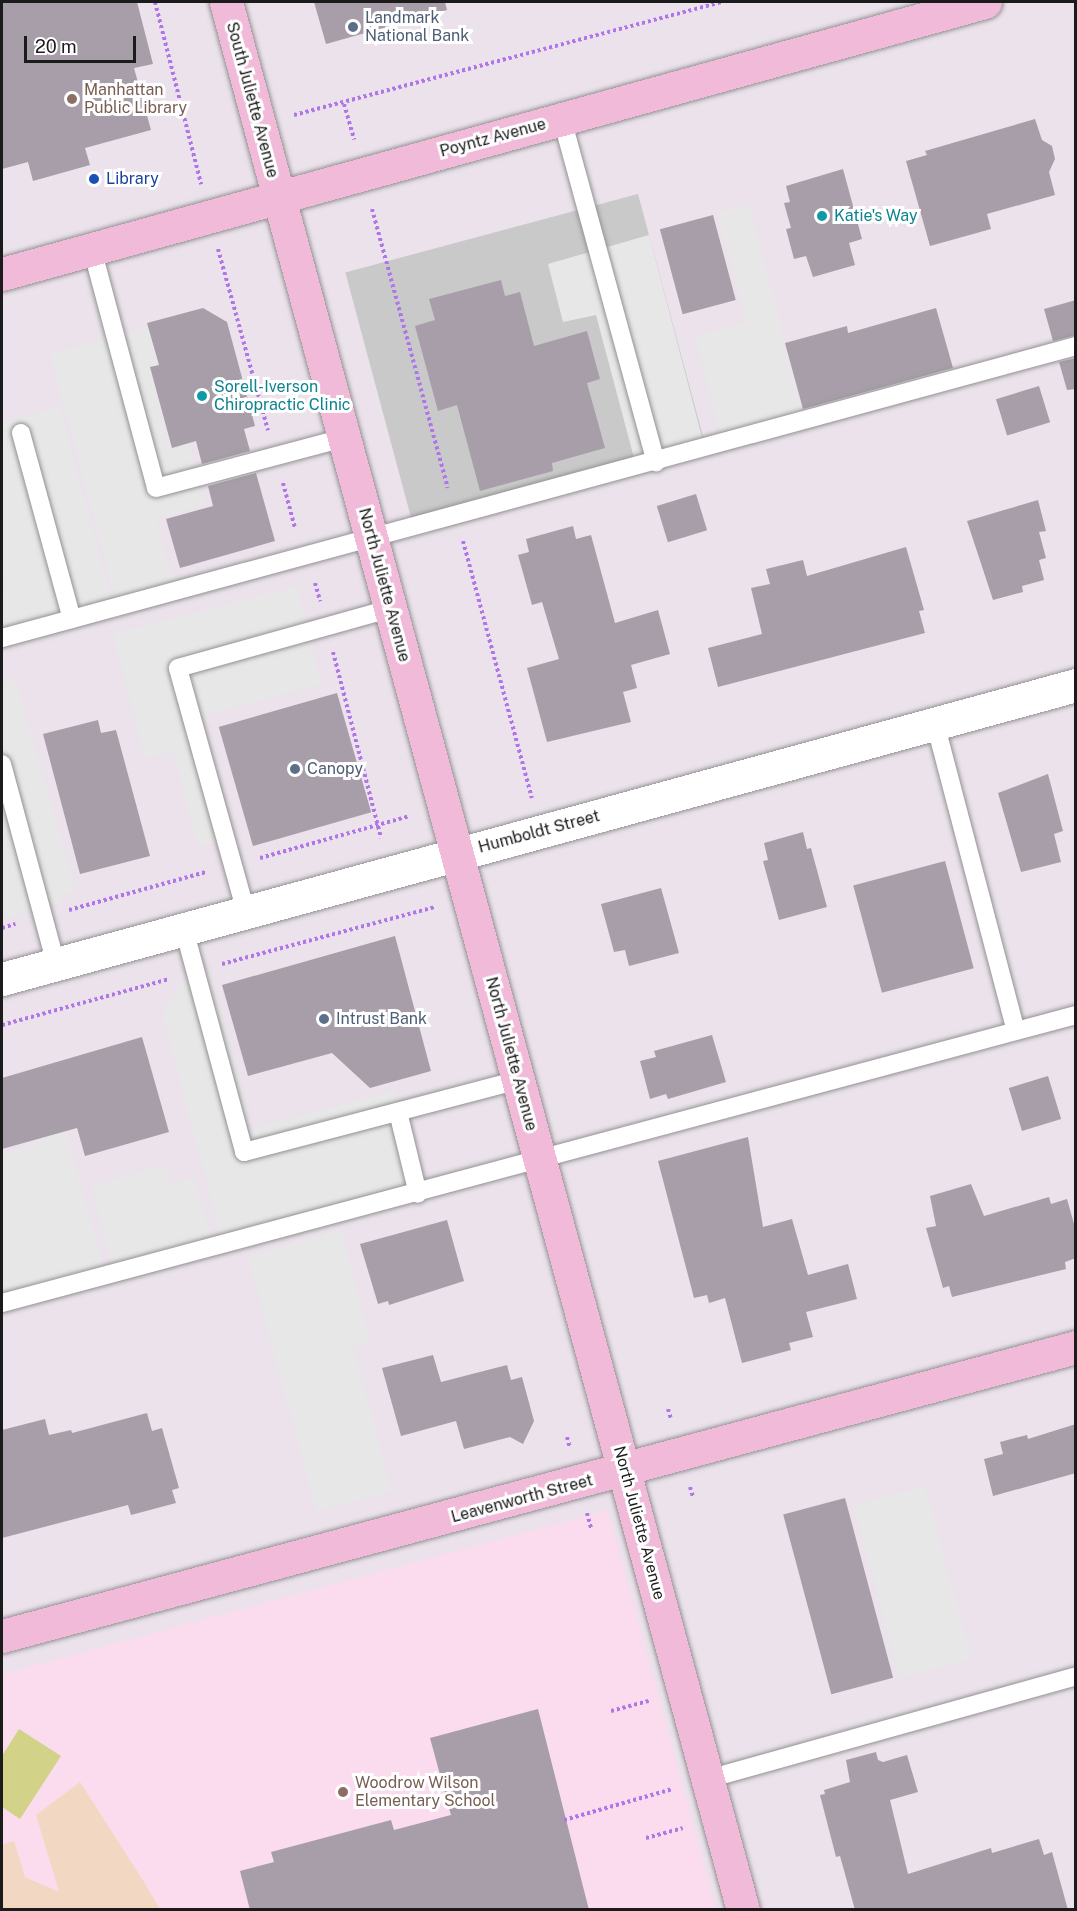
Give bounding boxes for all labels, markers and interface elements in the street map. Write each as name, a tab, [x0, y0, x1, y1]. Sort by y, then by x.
place label: Landmark National Bank	[365, 8, 469, 46]
street label: South Juliette Avenue	[222, 20, 282, 180]
marker: Landmark National Bank	[346, 20, 360, 34]
scale bar	[27, 24, 140, 62]
text: 20 m	[35, 36, 77, 57]
place label: Manhattan Public Library	[84, 80, 187, 118]
marker: Manhattan Public Library	[65, 92, 79, 106]
street label: Poyntz Avenue	[438, 115, 548, 161]
place label: Library	[106, 169, 159, 189]
marker: Library	[87, 172, 101, 186]
place label: Katie's Way	[834, 206, 918, 226]
marker: Katie's Way	[815, 209, 829, 223]
place label: Sorell-Iverson Chiropractic Clinic	[214, 377, 351, 415]
marker: Sorell-Iverson Chiropractic Clinic	[195, 389, 209, 403]
street label: North Juliette Avenue	[354, 506, 414, 664]
place label: Canopy	[307, 759, 363, 779]
marker: Canopy	[288, 762, 302, 776]
street label: Humboldt Street	[476, 807, 602, 857]
street label: North Juliette Avenue	[481, 975, 541, 1133]
place label: Intrust Bank	[336, 1009, 427, 1029]
marker: Intrust Bank	[317, 1012, 331, 1026]
street label: North Juliette Avenue	[609, 1444, 669, 1602]
street label: Leavenworth Street	[449, 1471, 595, 1527]
place label: Woodrow Wilson Elementary School	[355, 1773, 495, 1811]
marker: Woodrow Wilson Elementary School	[336, 1785, 350, 1799]

